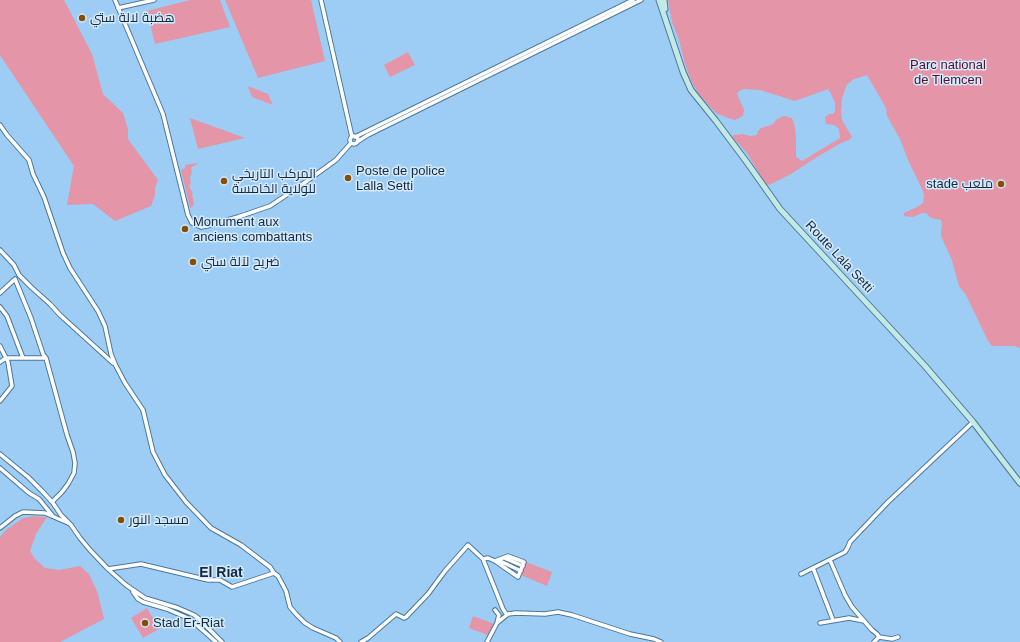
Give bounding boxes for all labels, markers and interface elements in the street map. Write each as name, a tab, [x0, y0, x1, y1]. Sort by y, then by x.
place label: هضبة لالة ستي	[90, 10, 175, 26]
marker: هضبة لالة ستي	[77, 13, 87, 23]
park label: Parc national de Tlemcen	[910, 57, 986, 88]
place label: Poste de police Lalla Setti	[356, 163, 445, 194]
place label: المركب التاريخي للولاية الخامسة	[232, 166, 316, 197]
marker: Poste de police Lalla Setti	[343, 173, 353, 183]
marker: المركب التاريخي للولاية الخامسة	[219, 176, 229, 186]
place label: stade ملعب	[926, 176, 993, 192]
marker: stade ملعب	[996, 179, 1006, 189]
place label: Monument aux anciens combattants	[193, 214, 312, 245]
street label: Route Lala Setti	[802, 218, 876, 296]
marker: Monument aux anciens combattants	[180, 224, 190, 234]
place label: ضريح لآلة ستي	[201, 254, 280, 270]
marker: ضريح لآلة ستي	[188, 257, 198, 267]
place label: مسجد النور	[129, 512, 189, 528]
marker: مسجد النور	[116, 515, 126, 525]
district label: El Riat	[199, 565, 243, 581]
place label: Stad Er-Riat	[153, 615, 224, 631]
marker: Stad Er-Riat	[140, 618, 150, 628]

